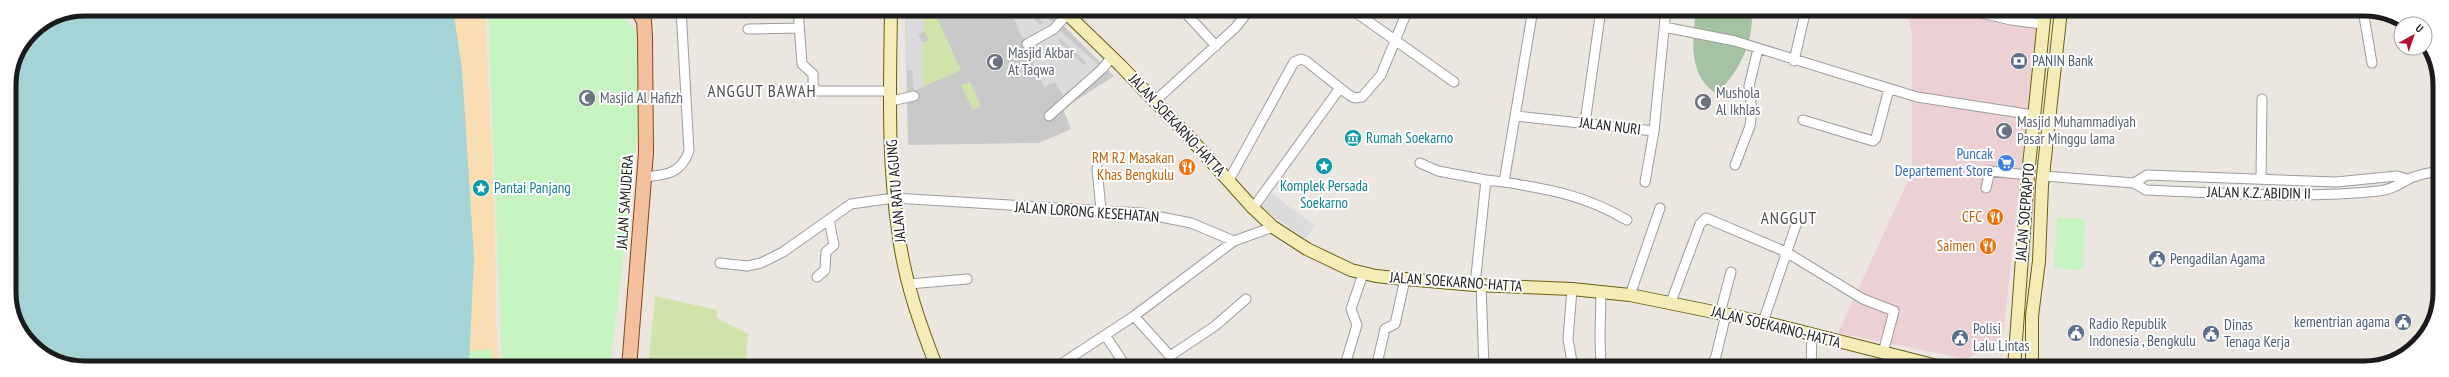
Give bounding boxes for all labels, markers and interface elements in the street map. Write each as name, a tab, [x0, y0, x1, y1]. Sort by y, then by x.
north arrow	[2393, 16, 2433, 56]
text: U	[2413, 21, 2426, 36]
place label: Masjid Akbar At Taqwa	[1008, 43, 1075, 79]
bank icon: PANIN Bank	[2009, 51, 2029, 71]
place label: PANIN Bank	[2032, 51, 2094, 70]
mosque icon: Masjid Akbar At Taqwa	[985, 52, 1005, 72]
street label: JALAN SOEKARNO-HATTA	[1124, 69, 1230, 180]
district label: ANGGUT BAWAH	[707, 80, 817, 102]
place label: Mushola Al Ikhlas	[1716, 83, 1760, 119]
mosque icon: Masjid Al Hafizh	[577, 88, 597, 108]
place label: Masjid Al Hafizh	[600, 88, 683, 107]
mosque icon: Mushola Al Ikhlas	[1693, 92, 1713, 112]
street label: JALAN NURI	[1577, 112, 1642, 139]
place label: Masjid Muhammadiyah Pasar Minggu lama	[2017, 112, 2136, 148]
mosque icon: Masjid Muhammadiyah Pasar Minggu lama	[1994, 121, 2014, 141]
museum icon: Rumah Soekarno	[1343, 128, 1363, 148]
place label: Rumah Soekarno	[1366, 128, 1453, 147]
street label: JALAN RATU AGUNG	[882, 139, 910, 244]
place label: Puncak Departement Store	[1895, 144, 1993, 180]
place label: RM R2 Masakan Khas Bengkulu	[1092, 148, 1174, 184]
street label: JALAN SAMUDERA	[612, 153, 637, 251]
supermarket icon: Puncak Departement Store	[1996, 153, 2016, 173]
place icon: Komplek Persada Soekarno	[1314, 156, 1334, 176]
restaurant icon: RM R2 Masakan Khas Bengkulu	[1177, 157, 1197, 177]
street label: JALAN SOEPRAPTO	[2011, 162, 2038, 263]
place label: Komplek Persada Soekarno	[1280, 176, 1368, 212]
place icon: Pantai Panjang	[471, 178, 491, 198]
place label: Pantai Panjang	[494, 178, 571, 197]
street label: JALAN K.Z. ABIDIN II	[2206, 182, 2311, 203]
street label: JALAN LORONG KESEHATAN	[1013, 197, 1160, 226]
district label: ANGGUT	[1761, 207, 1817, 229]
place label: CFC	[1962, 207, 1982, 226]
restaurant icon: CFC	[1985, 207, 2005, 227]
place label: Saimen	[1937, 236, 1975, 255]
restaurant icon: Saimen	[1978, 236, 1998, 256]
public building icon: Pengadilan Agama	[2147, 249, 2167, 269]
place label: Pengadilan Agama	[2170, 249, 2265, 268]
street label: JALAN SOEKARNO-HATTA	[1388, 267, 1524, 296]
street label: JALAN SOEKARNO-HATTA	[1708, 301, 1844, 352]
place label: kementrian agama	[2294, 312, 2390, 331]
public building icon: kementrian agama	[2393, 312, 2413, 332]
place label: Radio Republik Indonesia , Bengkulu	[2089, 314, 2196, 350]
place label: Dinas Tenaga Kerja	[2224, 315, 2290, 351]
place label: Polisi Lalu Lintas	[1973, 319, 2029, 355]
public building icon: Radio Republik Indonesia , Bengkulu	[2066, 323, 2086, 343]
public building icon: Dinas Tenaga Kerja	[2201, 324, 2221, 344]
public building icon: Polisi Lalu Lintas	[1950, 328, 1970, 348]

